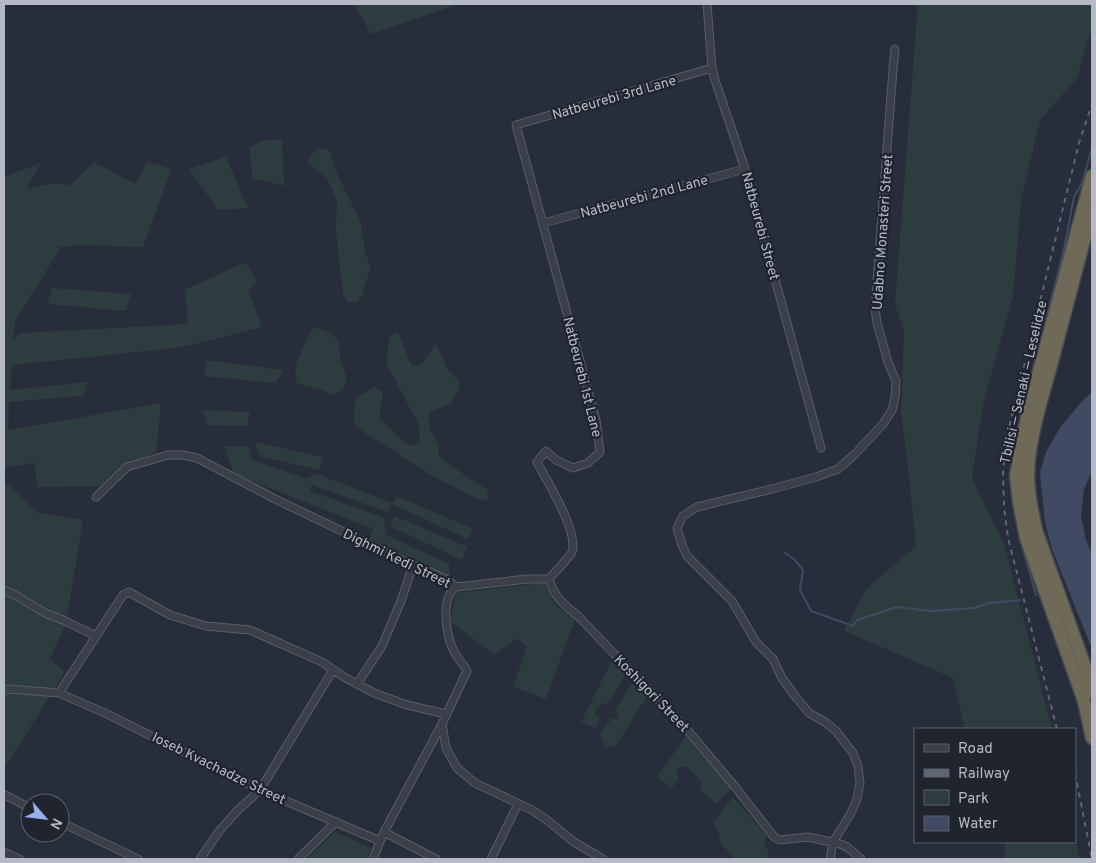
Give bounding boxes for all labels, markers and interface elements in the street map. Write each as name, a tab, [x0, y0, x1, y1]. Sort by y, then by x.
street label: Natbeurebi 3rd Lane	[550, 73, 678, 124]
street label: Udabno Monasteri Street	[870, 154, 897, 311]
street label: Natbeurebi Street	[737, 171, 782, 282]
street label: Natbeurebi 2nd Lane	[579, 172, 710, 223]
street label: Tbilisi — Senaki — Leselidze	[997, 299, 1052, 466]
street label: Natbeurebi 1st Lane	[558, 315, 605, 439]
street label: Dighmi Kedi Street	[340, 526, 453, 593]
street label: Koshigori Street	[610, 652, 692, 736]
legend	[914, 728, 1076, 843]
street label: Ioseb Kvachadze Street	[149, 730, 288, 809]
text: Road	[958, 740, 993, 759]
text: Railway	[958, 765, 1010, 784]
text: Park	[958, 790, 989, 809]
north arrow	[20, 793, 70, 843]
text: N	[45, 815, 65, 832]
text: Water	[958, 815, 998, 834]

